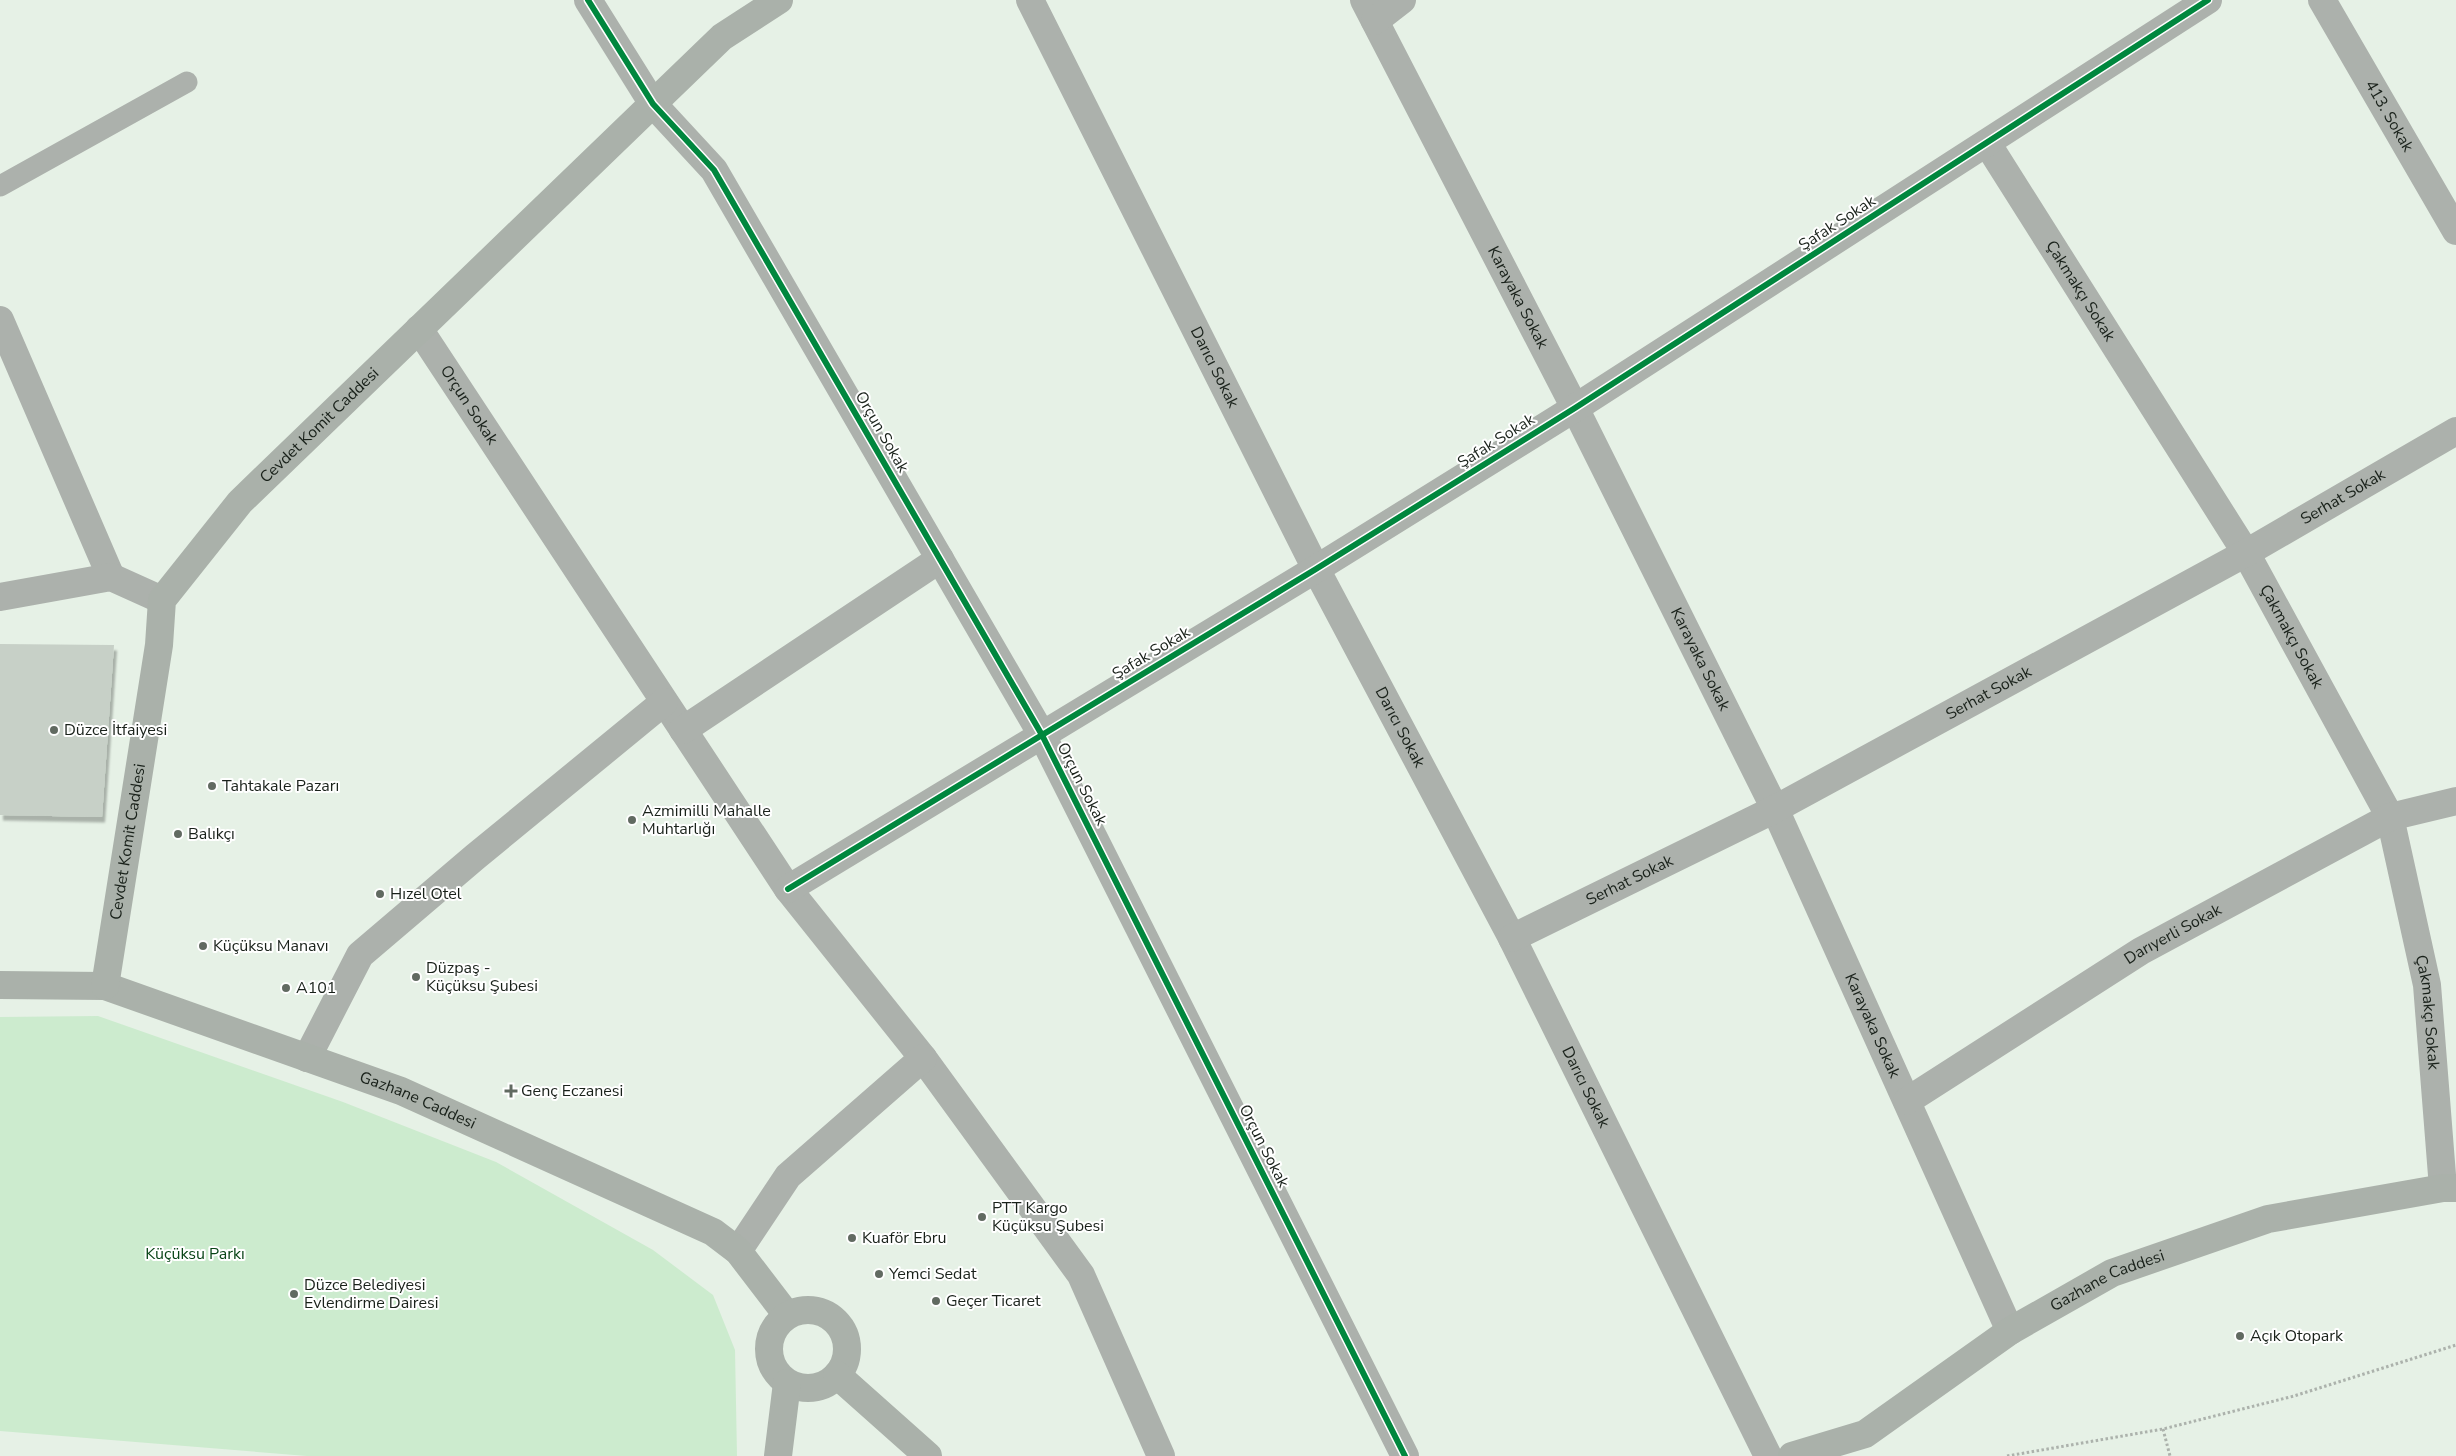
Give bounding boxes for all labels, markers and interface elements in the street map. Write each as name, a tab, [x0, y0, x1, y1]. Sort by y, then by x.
street label: 413. Sokak	[2360, 76, 2419, 157]
street label: Şafak Sokak	[1794, 189, 1880, 256]
street label: Çakmakçı Sokak	[2040, 236, 2121, 346]
street label: Karayaka Sokak	[1482, 242, 1554, 354]
street label: Darıcı Sokak	[1185, 323, 1245, 412]
street label: Orçun Sokak	[435, 361, 504, 450]
street label: Cevdet Komit Caddesi	[255, 363, 384, 488]
street label: Orçun Sokak	[850, 387, 915, 478]
street label: Şafak Sokak	[1453, 408, 1540, 473]
street label: Serhat Sokak	[2296, 463, 2390, 530]
street label: Çakmakçı Sokak	[2254, 580, 2329, 693]
street label: Karayaka Sokak	[1665, 604, 1736, 715]
street label: Şafak Sokak	[1108, 621, 1195, 685]
street label: Serhat Sokak	[1942, 660, 2036, 725]
street label: Darıcı Sokak	[1370, 683, 1431, 772]
place label: Düzce İtfaiyesi	[64, 719, 167, 741]
marker: Düzce İtfaiyesi	[48, 724, 60, 736]
street label: Orçun Sokak	[1052, 739, 1113, 830]
street label: Cevdet Komit Caddesi	[105, 762, 151, 921]
place label: Tahtakale Pazarı	[222, 775, 339, 797]
marker: Tahtakale Pazarı	[206, 780, 218, 792]
place label: Azmimilli Mahalle Muhtarlığı	[642, 800, 771, 840]
marker: Azmimilli Mahalle Muhtarlığı	[626, 814, 638, 826]
place label: Balıkçı	[188, 823, 235, 845]
marker: Balıkçı	[172, 828, 184, 840]
street label: Serhat Sokak	[1582, 849, 1678, 911]
place label: Hızel Otel	[390, 883, 462, 905]
marker: Hızel Otel	[374, 888, 386, 900]
street label: Darıyerli Sokak	[2120, 898, 2226, 970]
place label: Küçüksu Manavı	[213, 935, 328, 957]
marker: Küçüksu Manavı	[197, 940, 209, 952]
street label: Çakmakçı Sokak	[2410, 953, 2445, 1072]
place label: Düzpaş - Küçüksu Şubesi	[426, 957, 538, 997]
street label: Karayaka Sokak	[1839, 970, 1906, 1082]
marker: Düzpaş - Küçüksu Şubesi	[410, 971, 422, 983]
place label: A101	[296, 977, 336, 999]
marker: A101	[280, 982, 292, 994]
street label: Darıcı Sokak	[1556, 1043, 1616, 1132]
street label: Gazhane Caddesi	[357, 1066, 479, 1134]
place label: Genç Eczanesi	[521, 1080, 623, 1102]
marker: Genç Eczanesi	[505, 1085, 517, 1097]
street label: Orçun Sokak	[1234, 1101, 1295, 1192]
place label: PTT Kargo Küçüksu Şubesi	[992, 1197, 1104, 1237]
marker: PTT Kargo Küçüksu Şubesi	[976, 1211, 988, 1223]
place label: Kuaför Ebru	[862, 1227, 947, 1249]
marker: Kuaför Ebru	[846, 1232, 858, 1244]
park label: Küçüksu Parkı	[145, 1243, 245, 1265]
street label: Gazhane Caddesi	[2046, 1245, 2167, 1317]
place label: Yemci Sedat	[888, 1263, 977, 1285]
marker: Yemci Sedat	[873, 1268, 885, 1280]
place label: Düzce Belediyesi Evlendirme Dairesi	[304, 1274, 438, 1314]
marker: Düzce Belediyesi Evlendirme Dairesi	[288, 1288, 300, 1300]
place label: Geçer Ticaret	[946, 1290, 1041, 1312]
marker: Geçer Ticaret	[930, 1295, 942, 1307]
place label: Açık Otopark	[2250, 1325, 2344, 1347]
marker: Açık Otopark	[2234, 1330, 2246, 1342]

